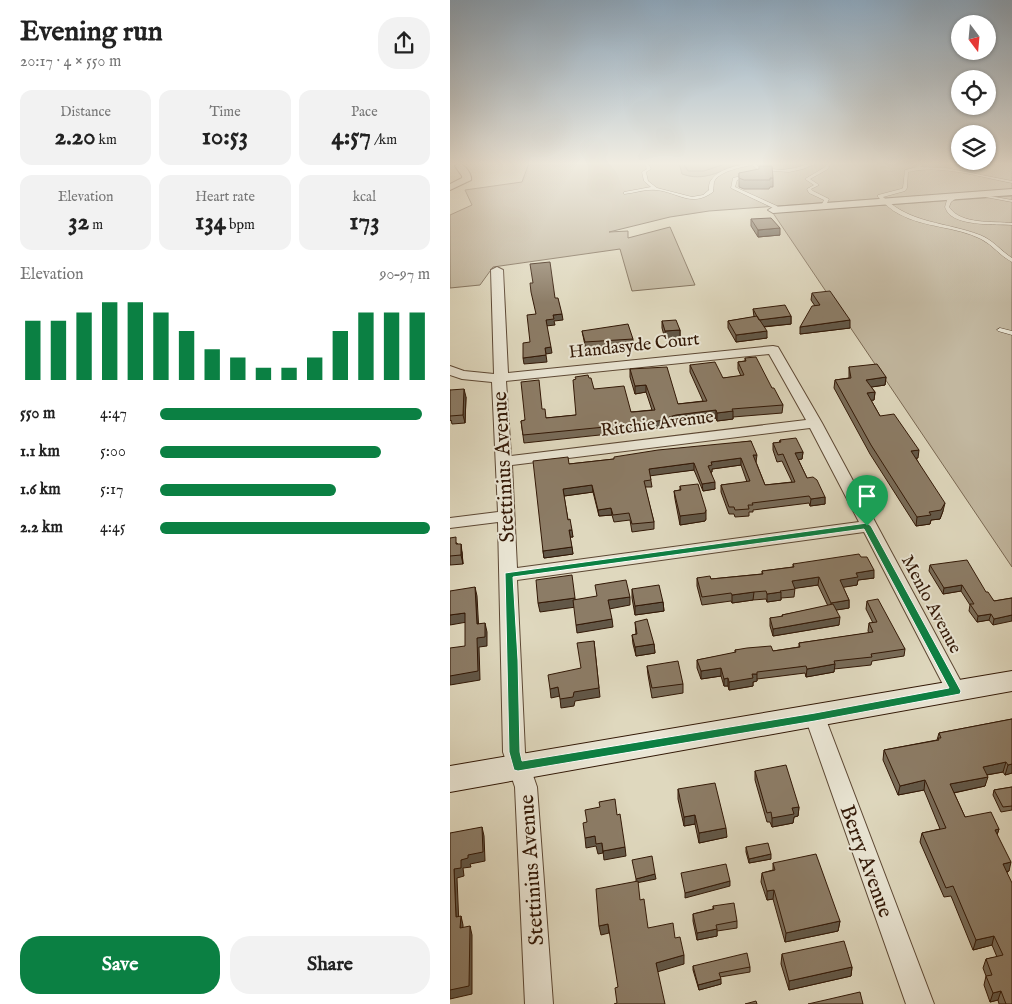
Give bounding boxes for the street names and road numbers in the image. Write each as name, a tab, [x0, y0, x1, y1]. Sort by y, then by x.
street label: Handasyde Court	[568, 328, 701, 365]
street label: Stettinius Avenue	[487, 390, 522, 543]
street label: Ritchie Avenue	[599, 406, 715, 443]
street label: Menlo Avenue	[895, 552, 966, 658]
street label: Stettinius Avenue	[514, 793, 551, 946]
street label: Berry Avenue	[833, 801, 899, 922]

